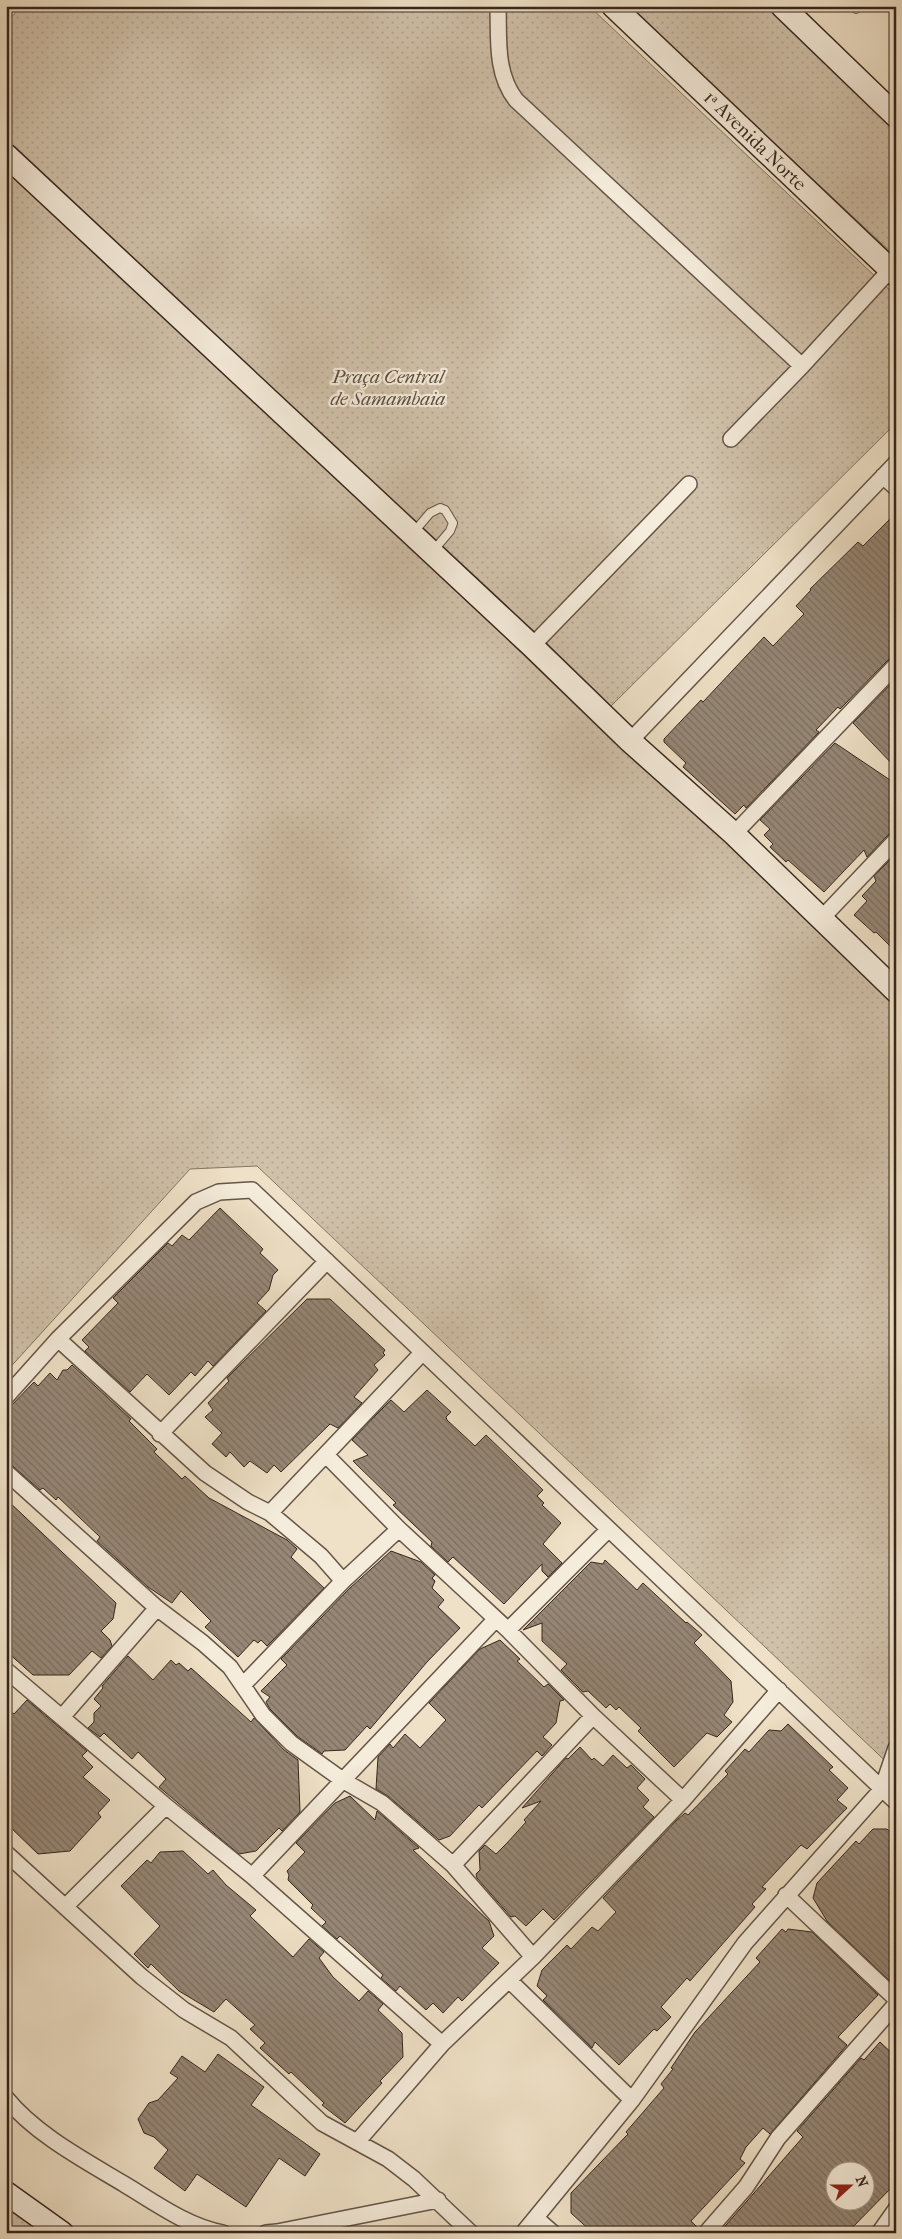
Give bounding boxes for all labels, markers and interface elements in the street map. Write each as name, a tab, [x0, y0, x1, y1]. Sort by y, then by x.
street label: 1ᵃ Avenida Norte	[699, 86, 811, 196]
park label: Praça Central de Samambaia	[330, 366, 446, 410]
north arrow	[824, 2162, 874, 2212]
text: N	[852, 2174, 872, 2190]

